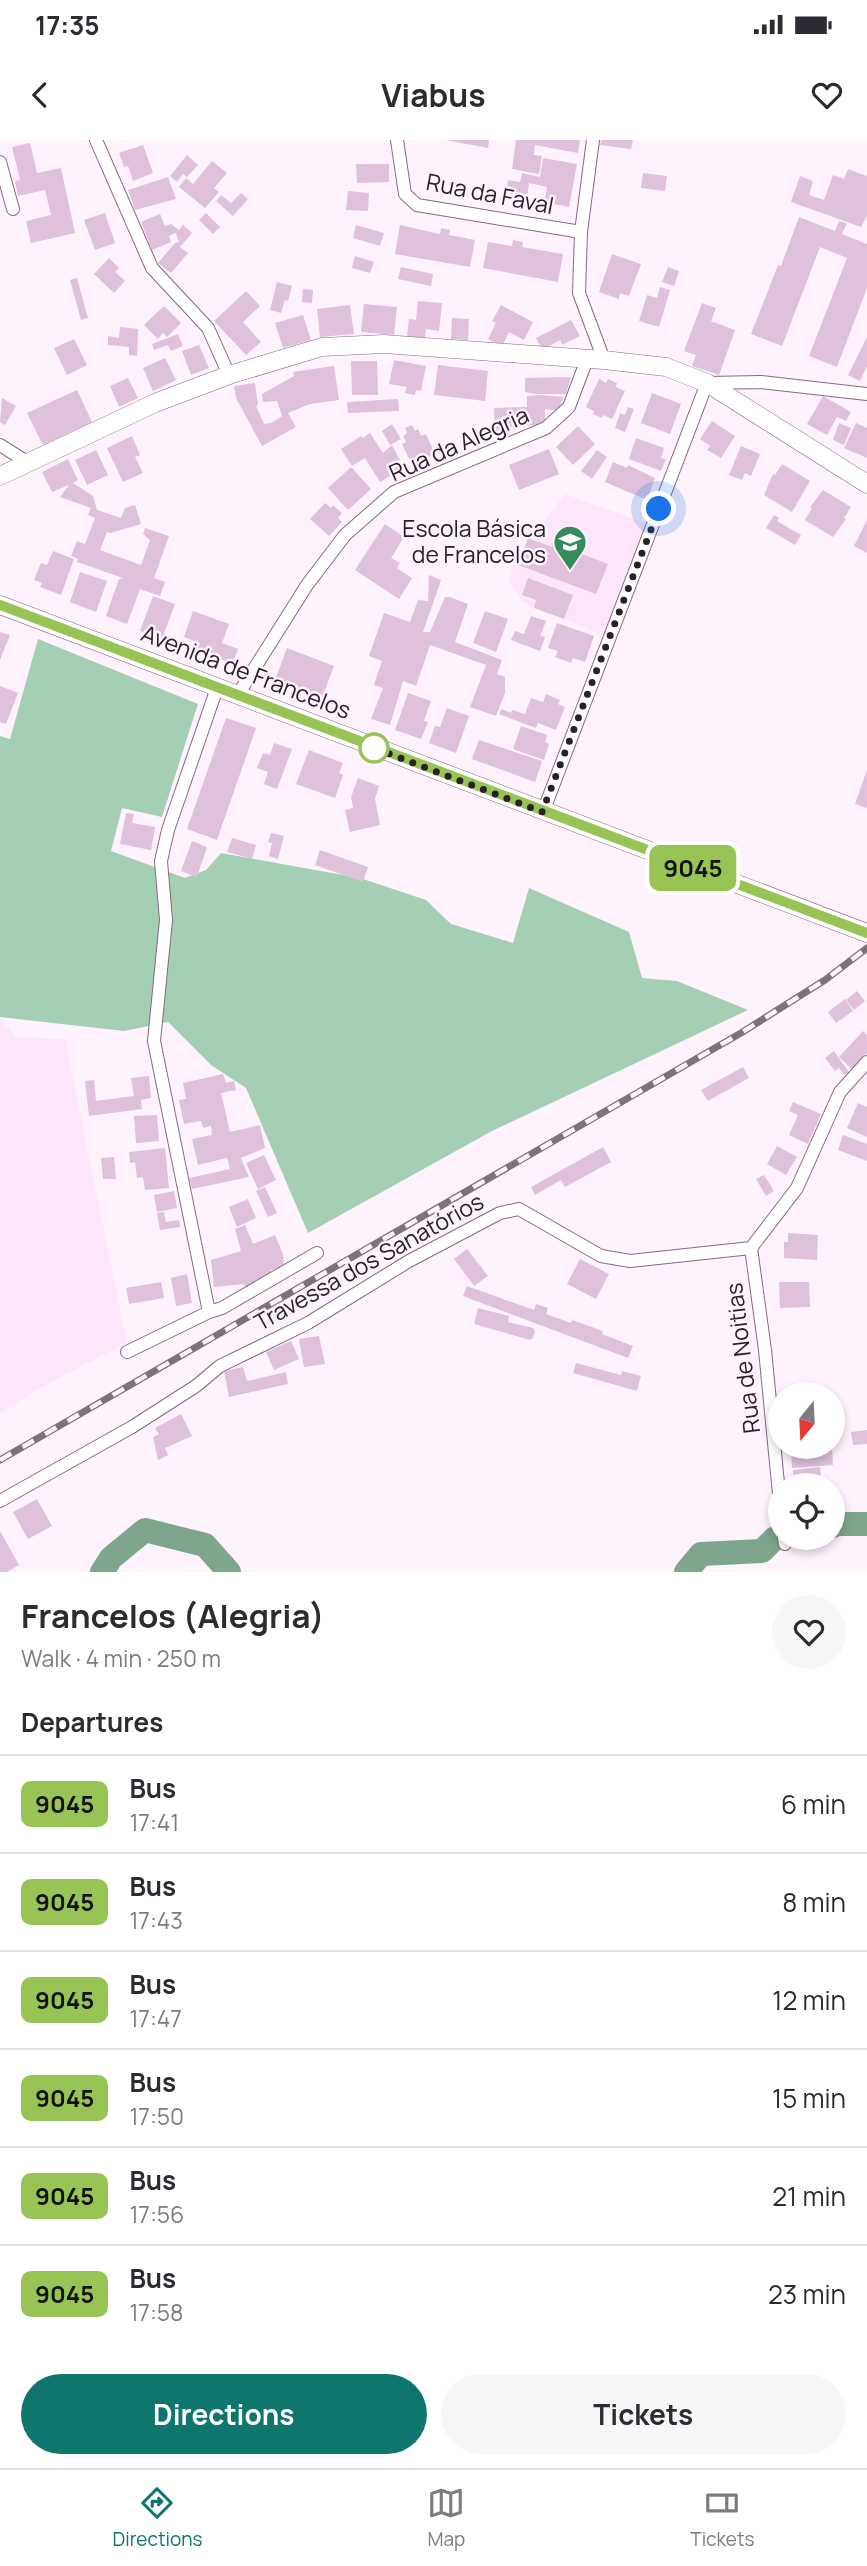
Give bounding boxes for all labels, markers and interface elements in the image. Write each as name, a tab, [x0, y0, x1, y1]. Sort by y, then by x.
text: 17:35	[35, 7, 100, 43]
text: Viabus	[381, 73, 486, 117]
icon: back	[21, 76, 59, 114]
icon: heart	[808, 76, 846, 114]
street label: Rua da Faval	[424, 165, 557, 221]
street label: Rua da Alegria	[384, 398, 534, 488]
your location	[641, 491, 676, 526]
place label: Escola Básica de Francelos	[402, 512, 546, 570]
school or university icon: Escola Básica de Francelos	[551, 523, 589, 572]
street label: Avenida de Francelos	[137, 616, 356, 726]
unlabelled marker	[359, 733, 389, 763]
line badge: 9045	[644, 845, 742, 891]
text: 9045	[663, 851, 723, 884]
street label: Travessa dos Sanatórios	[248, 1185, 489, 1338]
street label: Rua de Noitias	[717, 1281, 767, 1435]
north arrow	[768, 1382, 845, 1460]
map controls	[768, 1382, 845, 1550]
button: locate	[768, 1473, 845, 1550]
text: Francelos (Alegria)	[21, 1593, 325, 1638]
button: heart	[772, 1595, 846, 1669]
text: Walk · 4 min · 250 m	[21, 1642, 221, 1674]
text: Departures	[21, 1704, 163, 1740]
text: Bus	[129, 1770, 176, 1806]
text: 6 min	[781, 1786, 846, 1822]
text: 9045	[35, 1787, 94, 1820]
text: 17:41	[129, 1806, 179, 1838]
text: Bus	[129, 1868, 176, 1904]
text: 8 min	[782, 1884, 846, 1920]
text: 9045	[35, 1885, 94, 1918]
text: 17:43	[129, 1904, 183, 1936]
text: Bus	[129, 1966, 176, 2002]
text: 12 min	[772, 1982, 846, 2018]
text: 9045	[35, 1983, 94, 2016]
text: 17:47	[129, 2002, 182, 2034]
text: Bus	[129, 2064, 176, 2100]
text: 15 min	[772, 2080, 846, 2116]
text: 9045	[35, 2081, 94, 2114]
text: 17:50	[129, 2100, 184, 2132]
text: Bus	[129, 2162, 176, 2198]
text: 21 min	[772, 2178, 846, 2214]
text: 9045	[35, 2179, 94, 2212]
text: 17:56	[129, 2198, 184, 2230]
text: Bus	[129, 2260, 176, 2296]
text: 23 min	[768, 2276, 846, 2312]
text: 9045	[35, 2277, 94, 2310]
text: 17:58	[129, 2296, 183, 2328]
button: Directions	[21, 2374, 427, 2454]
button: Tickets	[441, 2374, 846, 2454]
tab: Directions	[112, 2484, 202, 2552]
tab: Map	[427, 2484, 465, 2552]
tab: Tickets	[690, 2484, 755, 2552]

